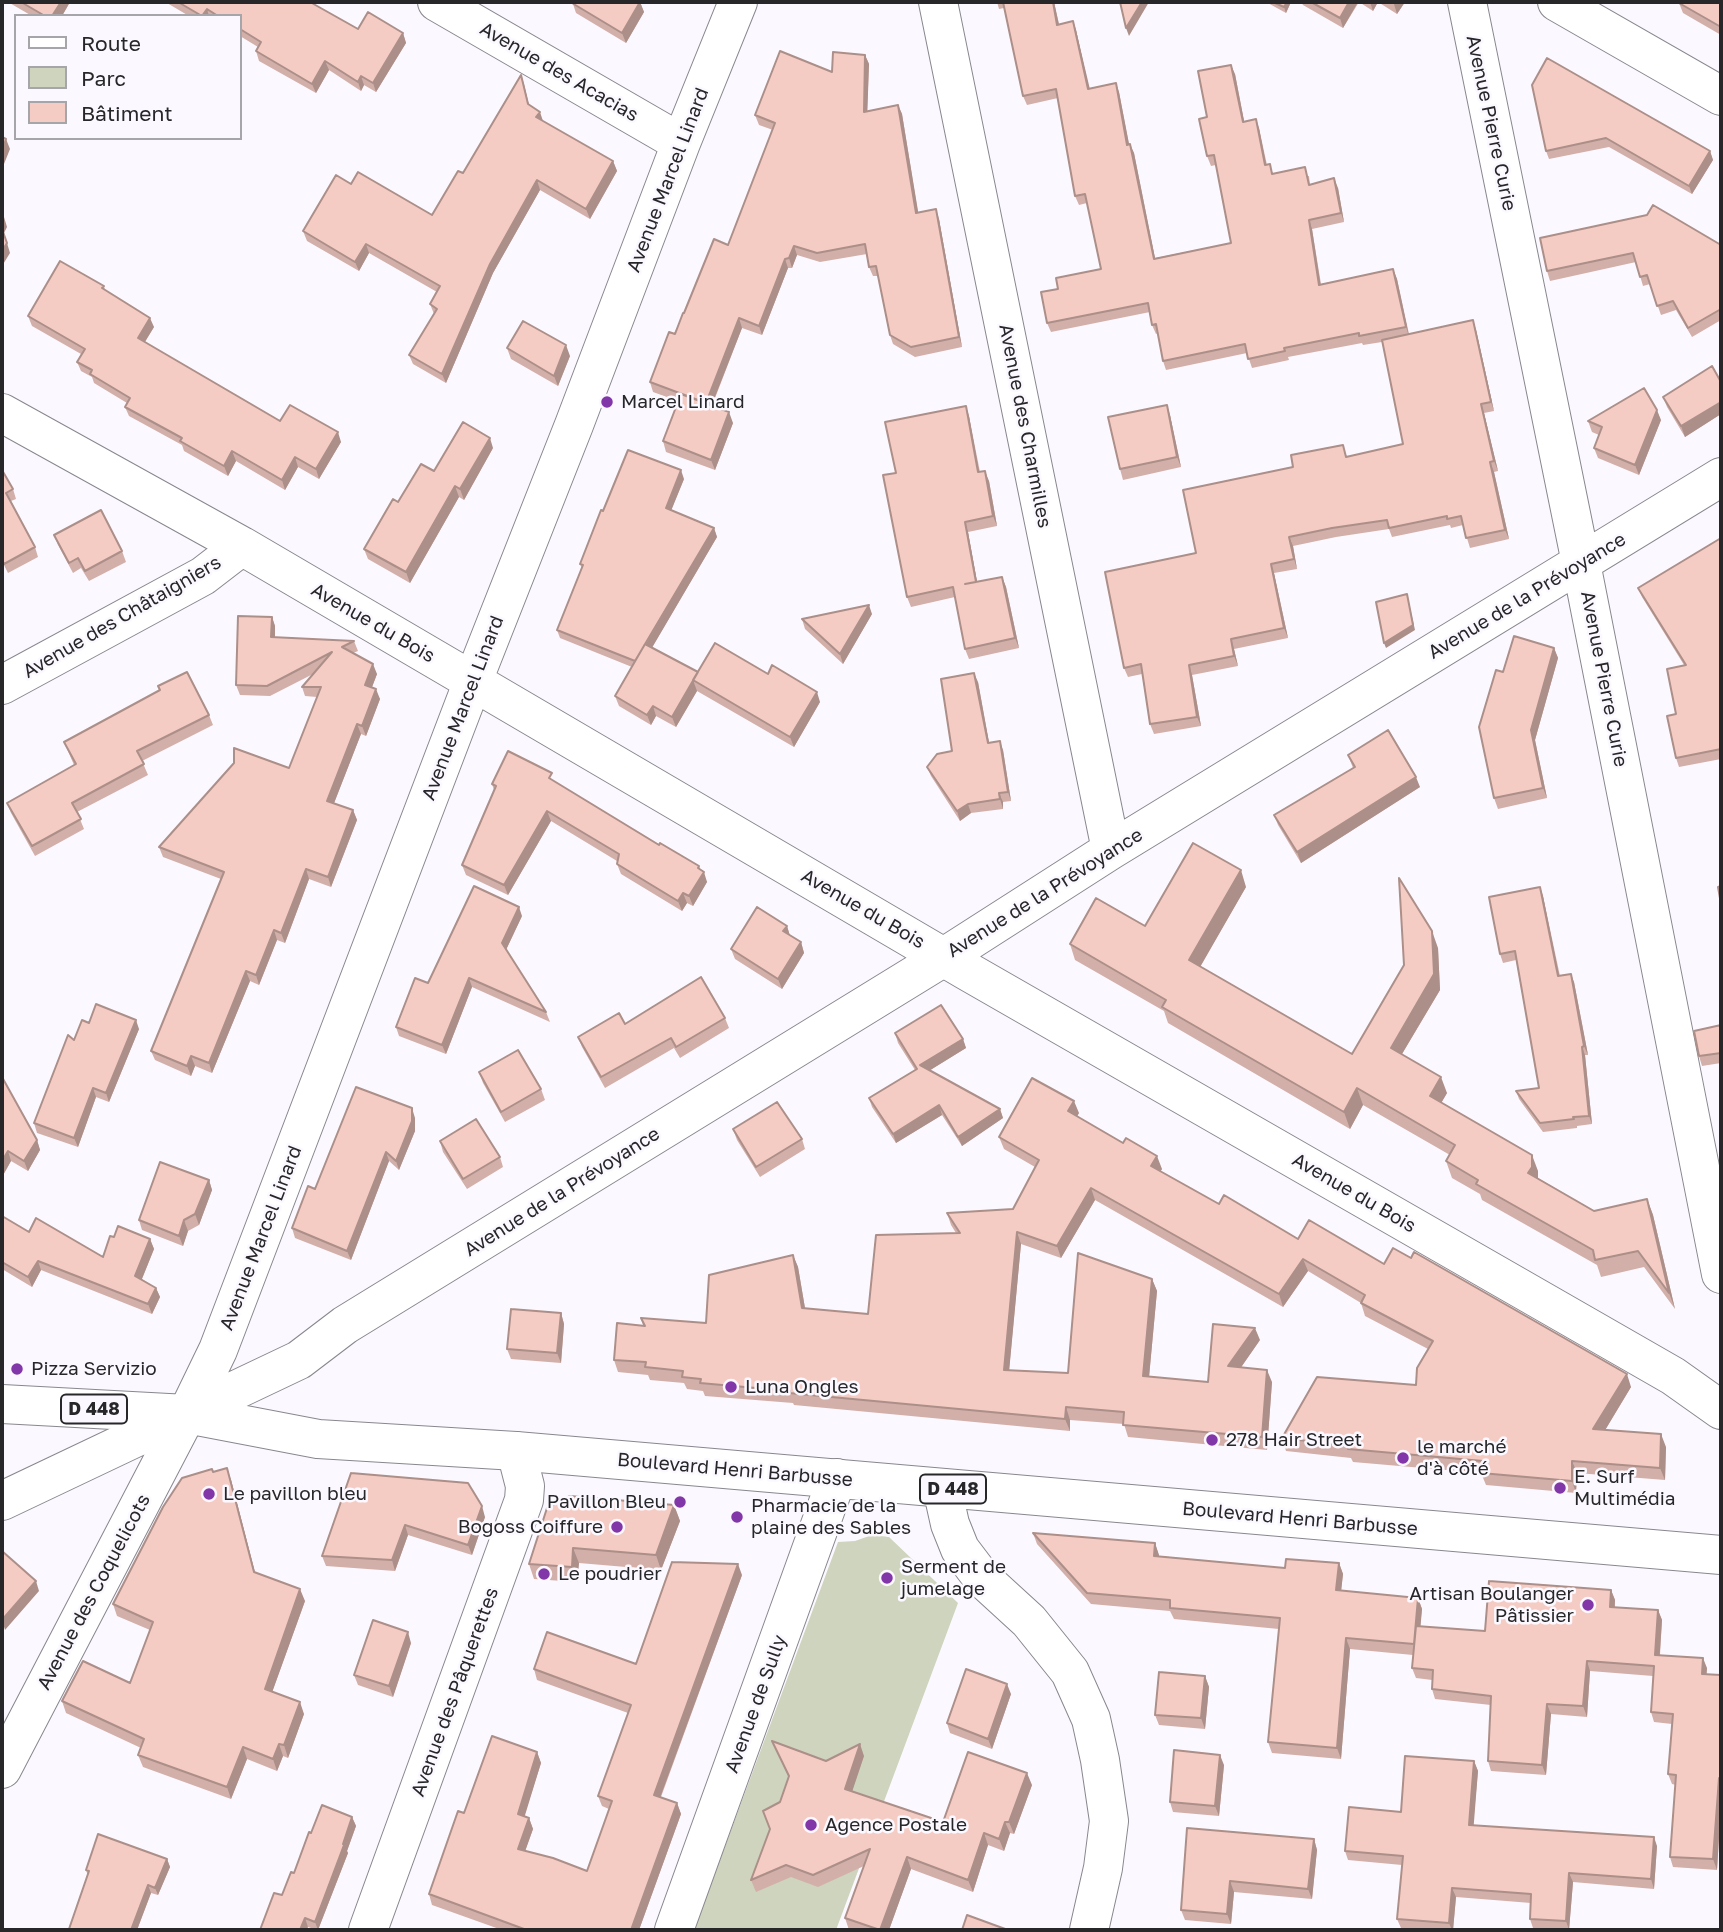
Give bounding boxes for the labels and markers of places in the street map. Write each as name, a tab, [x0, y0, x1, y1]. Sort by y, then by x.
place label: Marcel Linard	[621, 391, 745, 413]
marker: Marcel Linard	[599, 394, 615, 410]
place label: Pizza Servizio	[31, 1358, 157, 1380]
marker: Pizza Servizio	[9, 1361, 25, 1377]
place label: Luna Ongles	[745, 1376, 859, 1398]
marker: Luna Ongles	[723, 1379, 739, 1395]
place label: 278 Hair Street	[1226, 1429, 1362, 1451]
marker: 278 Hair Street	[1204, 1432, 1220, 1448]
place label: le marché d'à côté	[1417, 1436, 1506, 1480]
marker: le marché d'à côté	[1395, 1450, 1411, 1466]
place label: E. Surf Multimédia	[1574, 1466, 1676, 1510]
marker: E. Surf Multimédia	[1552, 1480, 1568, 1496]
place label: Le pavillon bleu	[223, 1483, 367, 1505]
marker: Le pavillon bleu	[201, 1486, 217, 1502]
place label: Pavillon Bleu	[547, 1491, 666, 1513]
marker: Pavillon Bleu	[672, 1494, 688, 1510]
place label: Pharmacie de la plaine des Sables	[751, 1495, 911, 1539]
marker: Pharmacie de la plaine des Sables	[729, 1509, 745, 1525]
place label: Bogoss Coiffure	[458, 1516, 603, 1538]
marker: Bogoss Coiffure	[609, 1519, 625, 1535]
place label: Serment de jumelage	[901, 1556, 1006, 1600]
place label: Le poudrier	[558, 1563, 662, 1585]
marker: Le poudrier	[536, 1566, 552, 1582]
marker: Serment de jumelage	[879, 1570, 895, 1586]
place label: Artisan Boulanger Pâtissier	[1409, 1583, 1574, 1627]
marker: Artisan Boulanger Pâtissier	[1580, 1597, 1596, 1613]
place label: Agence Postale	[825, 1814, 967, 1836]
marker: Agence Postale	[803, 1817, 819, 1833]

